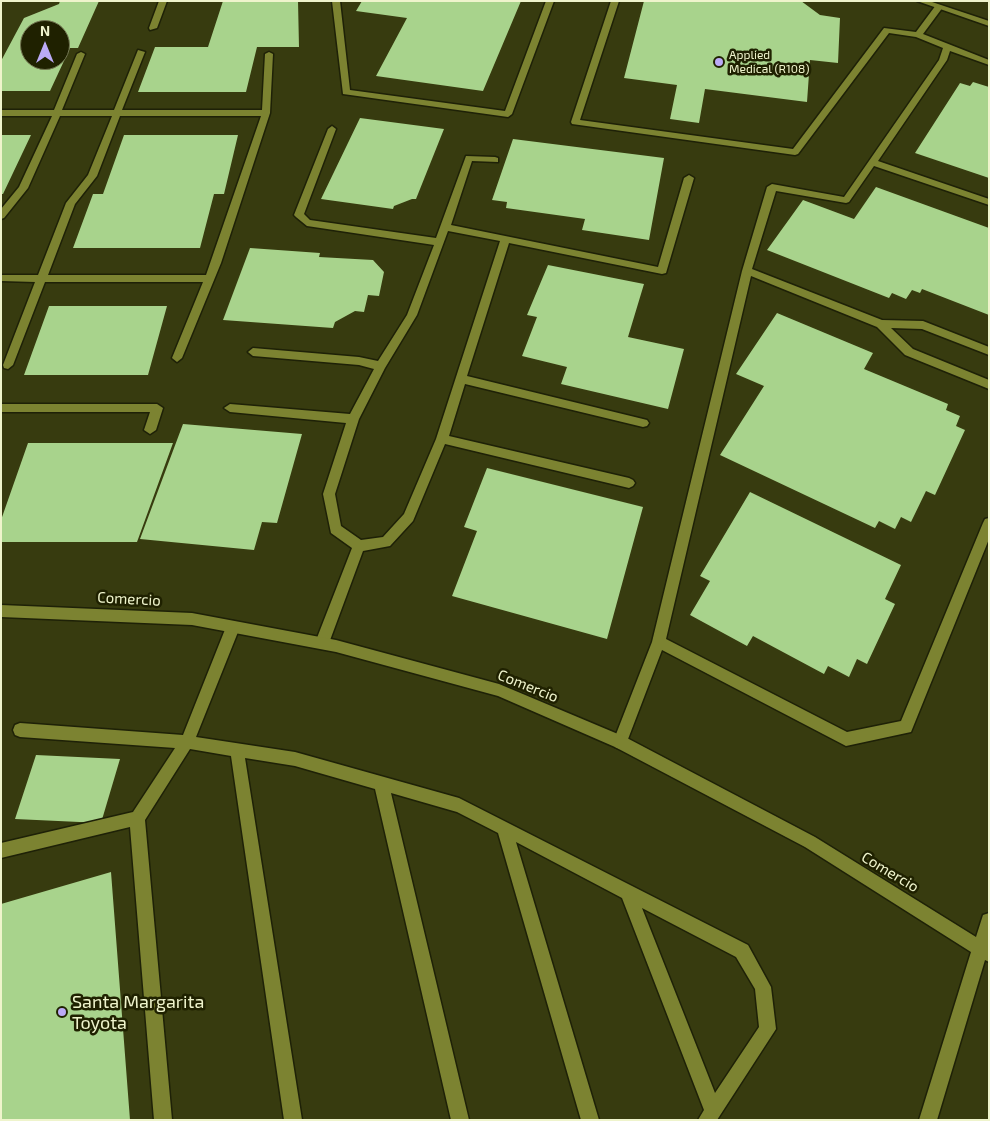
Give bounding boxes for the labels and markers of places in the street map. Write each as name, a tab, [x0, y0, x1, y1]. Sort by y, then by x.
place label: Applied Medical (R108)	[729, 48, 810, 76]
marker: Applied Medical (R108)	[713, 56, 725, 68]
place label: Santa Margarita Toyota	[72, 991, 204, 1034]
marker: Santa Margarita Toyota	[56, 1006, 68, 1018]

